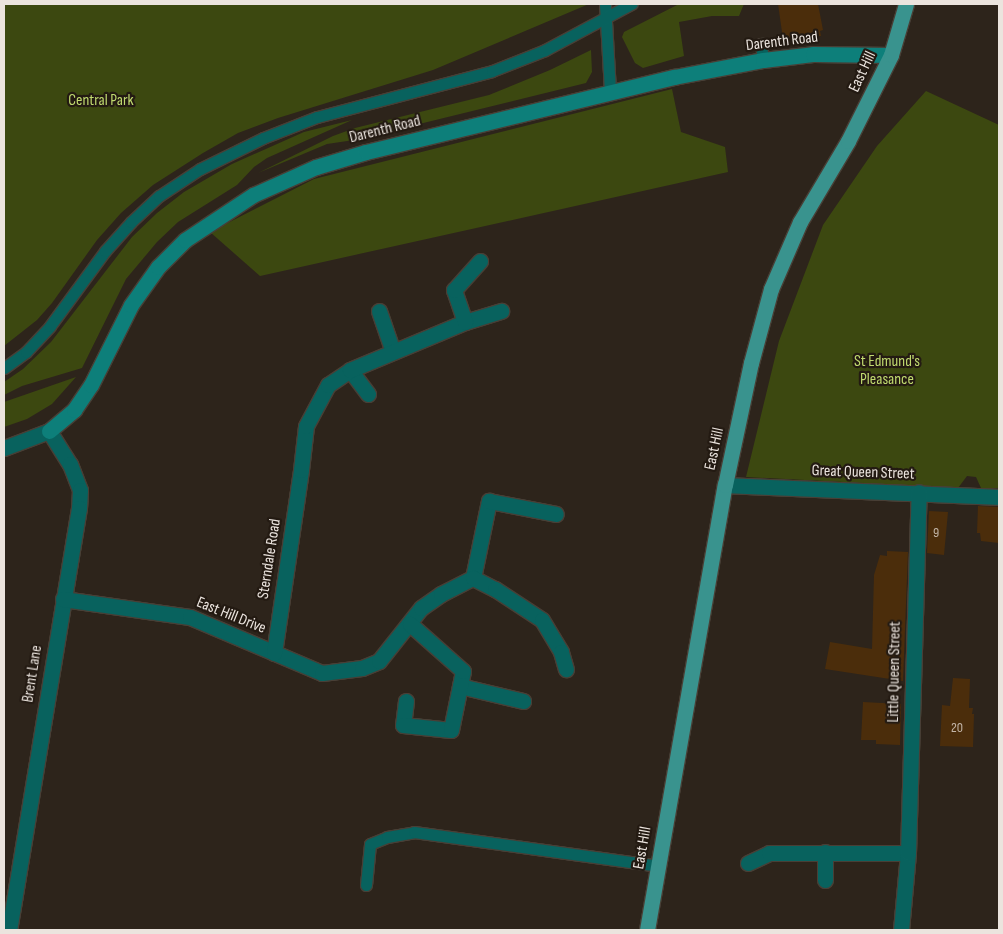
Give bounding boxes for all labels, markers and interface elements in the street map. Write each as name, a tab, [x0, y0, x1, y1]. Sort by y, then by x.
street label: Darenth Road	[745, 28, 819, 56]
street label: East Hill	[845, 49, 881, 95]
park label: Central Park	[68, 91, 134, 111]
street label: Darenth Road	[347, 112, 423, 148]
park label: St Edmund's Pleasance	[854, 352, 920, 390]
street label: East Hill	[701, 426, 729, 472]
street label: Great Queen Street	[811, 462, 915, 484]
street label: Sterndale Road	[254, 518, 286, 600]
house number: 9	[933, 525, 939, 541]
street label: East Hill Drive	[193, 593, 269, 639]
street label: Little Queen Street	[885, 621, 905, 723]
street label: Brent Lane	[19, 644, 47, 704]
house number: 20	[951, 720, 963, 736]
street label: East Hill	[630, 825, 656, 871]

